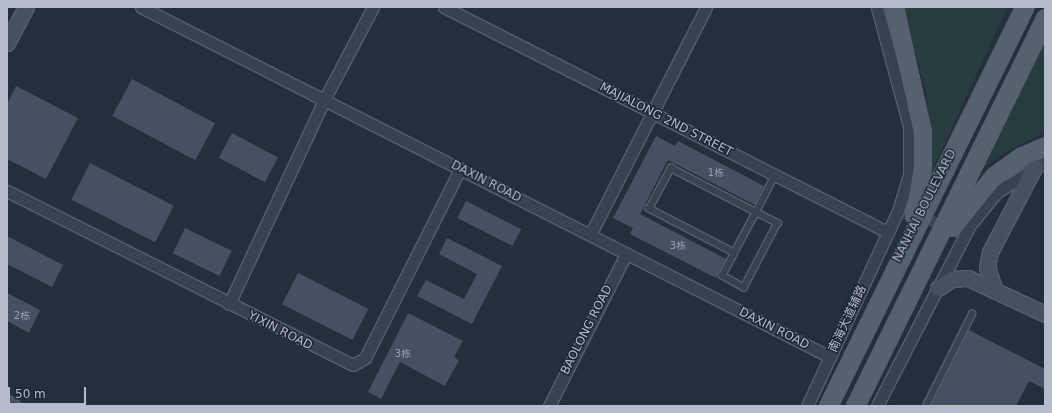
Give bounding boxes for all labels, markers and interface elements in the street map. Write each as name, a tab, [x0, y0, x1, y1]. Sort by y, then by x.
street label: MAJIALONG 2ND STREET	[597, 80, 735, 160]
street label: NANHAI BOULEVARD	[890, 147, 960, 265]
street label: DAXIN ROAD	[449, 158, 523, 206]
house number: 1栋	[708, 167, 724, 179]
house number: 3栋	[670, 240, 686, 252]
street label: BAOLONG ROAD	[558, 283, 616, 377]
street label: 南海大道辅路	[826, 283, 870, 355]
street label: DAXIN ROAD	[737, 305, 811, 353]
street label: YIXIN ROAD	[245, 309, 315, 353]
house number: 2栋	[14, 310, 30, 322]
house number: 3栋	[395, 348, 411, 360]
scale bar	[10, 379, 88, 405]
text: 50 m	[15, 387, 46, 401]

